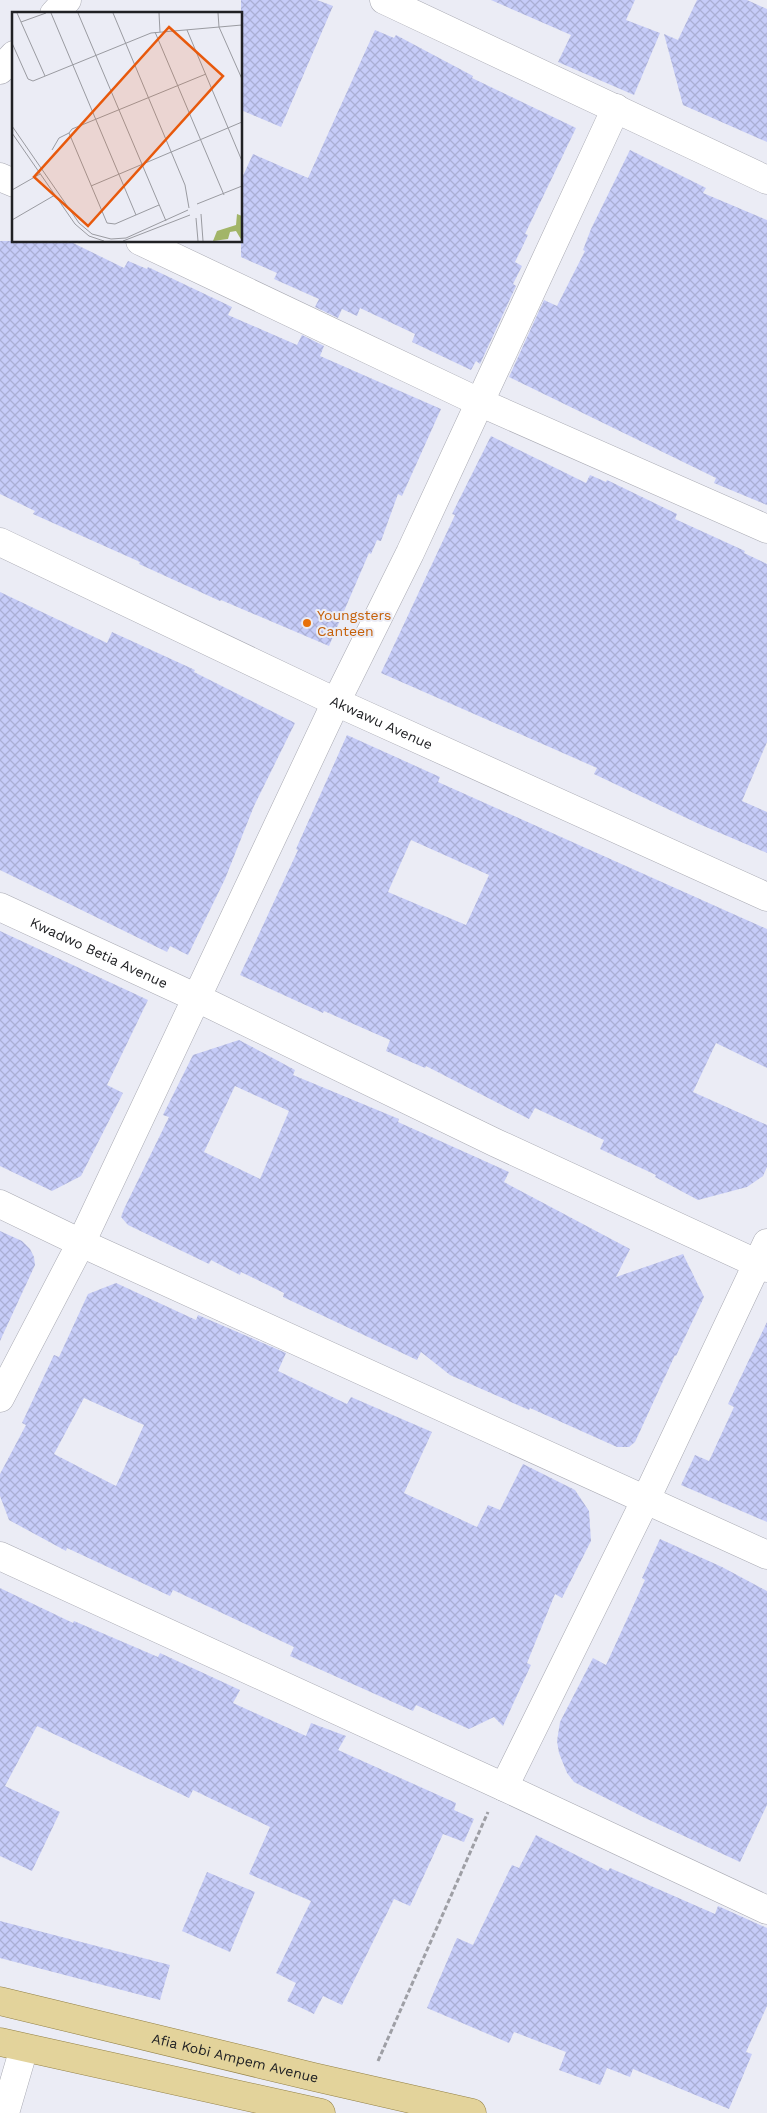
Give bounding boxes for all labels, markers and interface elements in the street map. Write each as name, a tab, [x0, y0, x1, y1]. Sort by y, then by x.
inset map	[12, 12, 242, 242]
place label: Youngsters Canteen	[317, 607, 391, 639]
marker: Youngsters Canteen	[301, 617, 313, 629]
street label: Akwawu Avenue	[328, 692, 435, 753]
street label: Kwadwo Betia Avenue	[28, 914, 170, 991]
street label: Afia Kobi Ampem Avenue	[150, 2030, 320, 2086]

